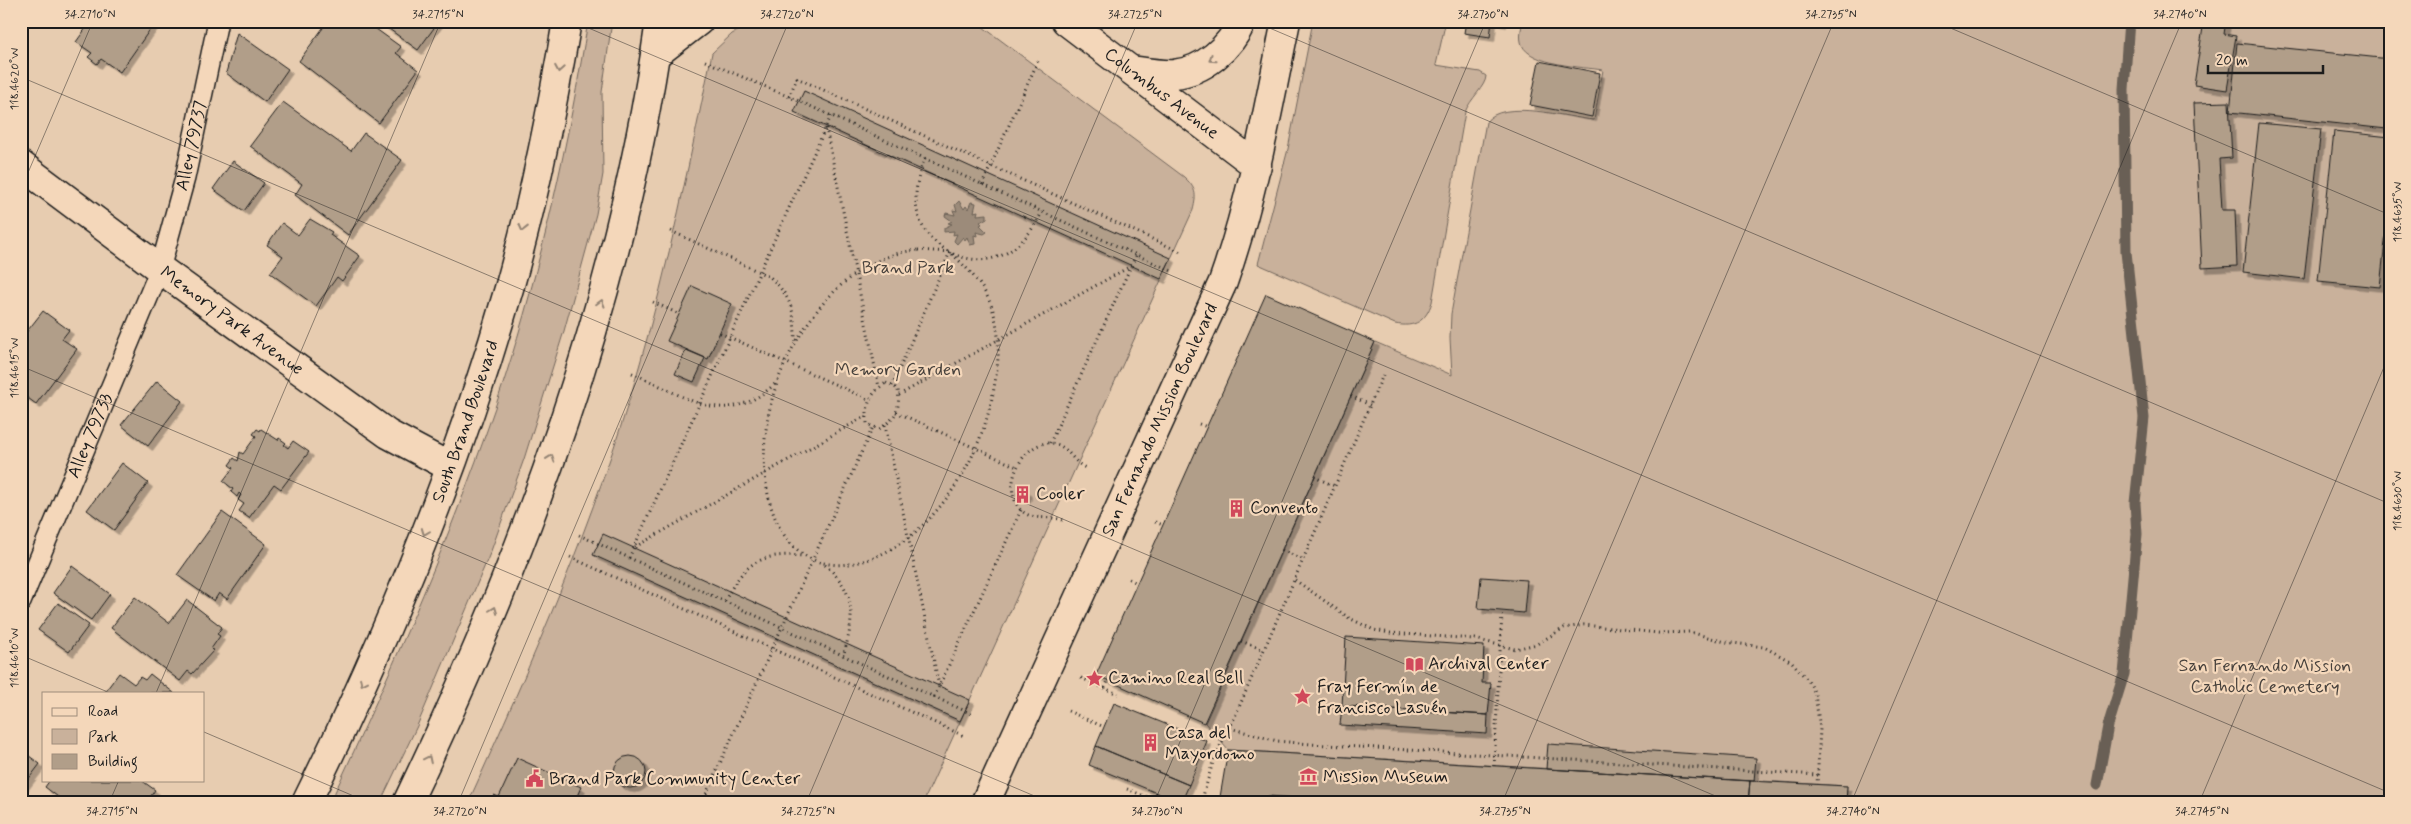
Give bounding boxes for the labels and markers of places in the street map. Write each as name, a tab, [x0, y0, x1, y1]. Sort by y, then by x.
place label: Cooler	[1036, 482, 1085, 506]
building icon: Cooler	[1012, 484, 1032, 504]
place label: Convento	[1250, 496, 1318, 520]
building icon: Convento	[1226, 498, 1246, 518]
place label: Archival Center	[1428, 652, 1549, 676]
library icon: Archival Center	[1404, 654, 1424, 674]
place label: Camino Real Bell	[1108, 666, 1243, 690]
place icon: Camino Real Bell	[1084, 668, 1104, 688]
place label: Fray Fermín de Francisco Lasuén	[1317, 675, 1447, 720]
place icon: Fray Fermín de Francisco Lasuén	[1293, 687, 1313, 707]
place label: Casa del Mayordomo	[1165, 721, 1255, 766]
building icon: Casa del Mayordomo	[1141, 733, 1161, 753]
place label: Mission Museum	[1323, 765, 1448, 789]
place label: Brand Park Community Center	[549, 767, 801, 791]
museum icon: Mission Museum	[1299, 767, 1319, 787]
public building icon: Brand Park Community Center	[525, 769, 545, 789]

